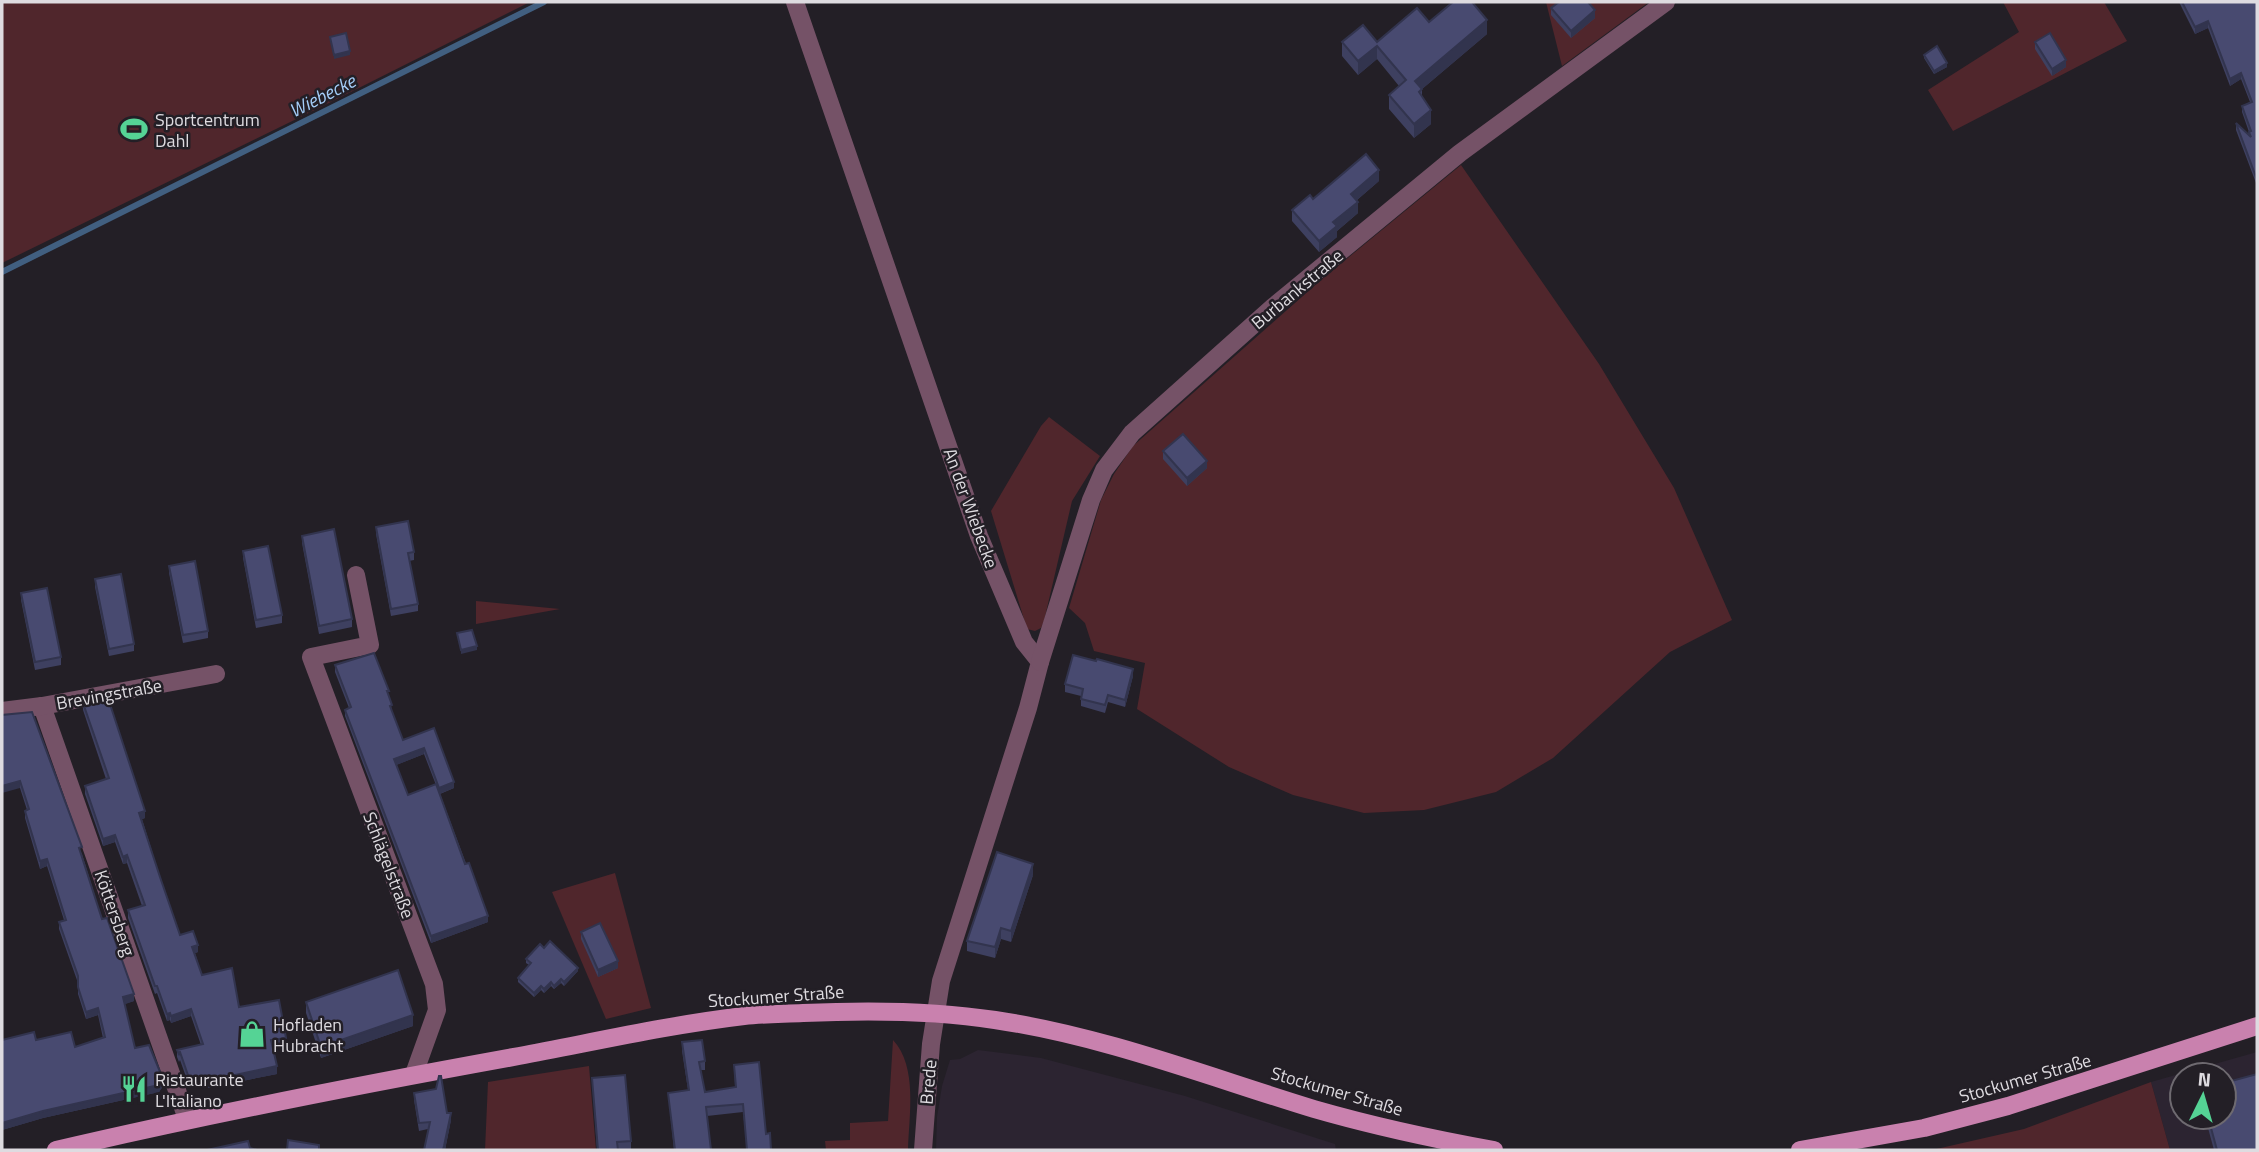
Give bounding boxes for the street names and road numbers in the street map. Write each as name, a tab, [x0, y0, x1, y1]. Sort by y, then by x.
street label: Burbankstraße	[1245, 242, 1349, 336]
street label: An der Wiebecke	[937, 444, 1005, 572]
street label: Brevingstraße	[54, 671, 164, 717]
street label: Schlägelstraße	[356, 808, 422, 922]
street label: Köttersberg	[88, 866, 142, 960]
street label: Stockumer Straße	[707, 978, 845, 1014]
street label: Stockumer Straße	[1956, 1046, 2094, 1110]
street label: Brede	[913, 1058, 943, 1106]
street label: Stockumer Straße	[1268, 1059, 1406, 1123]

